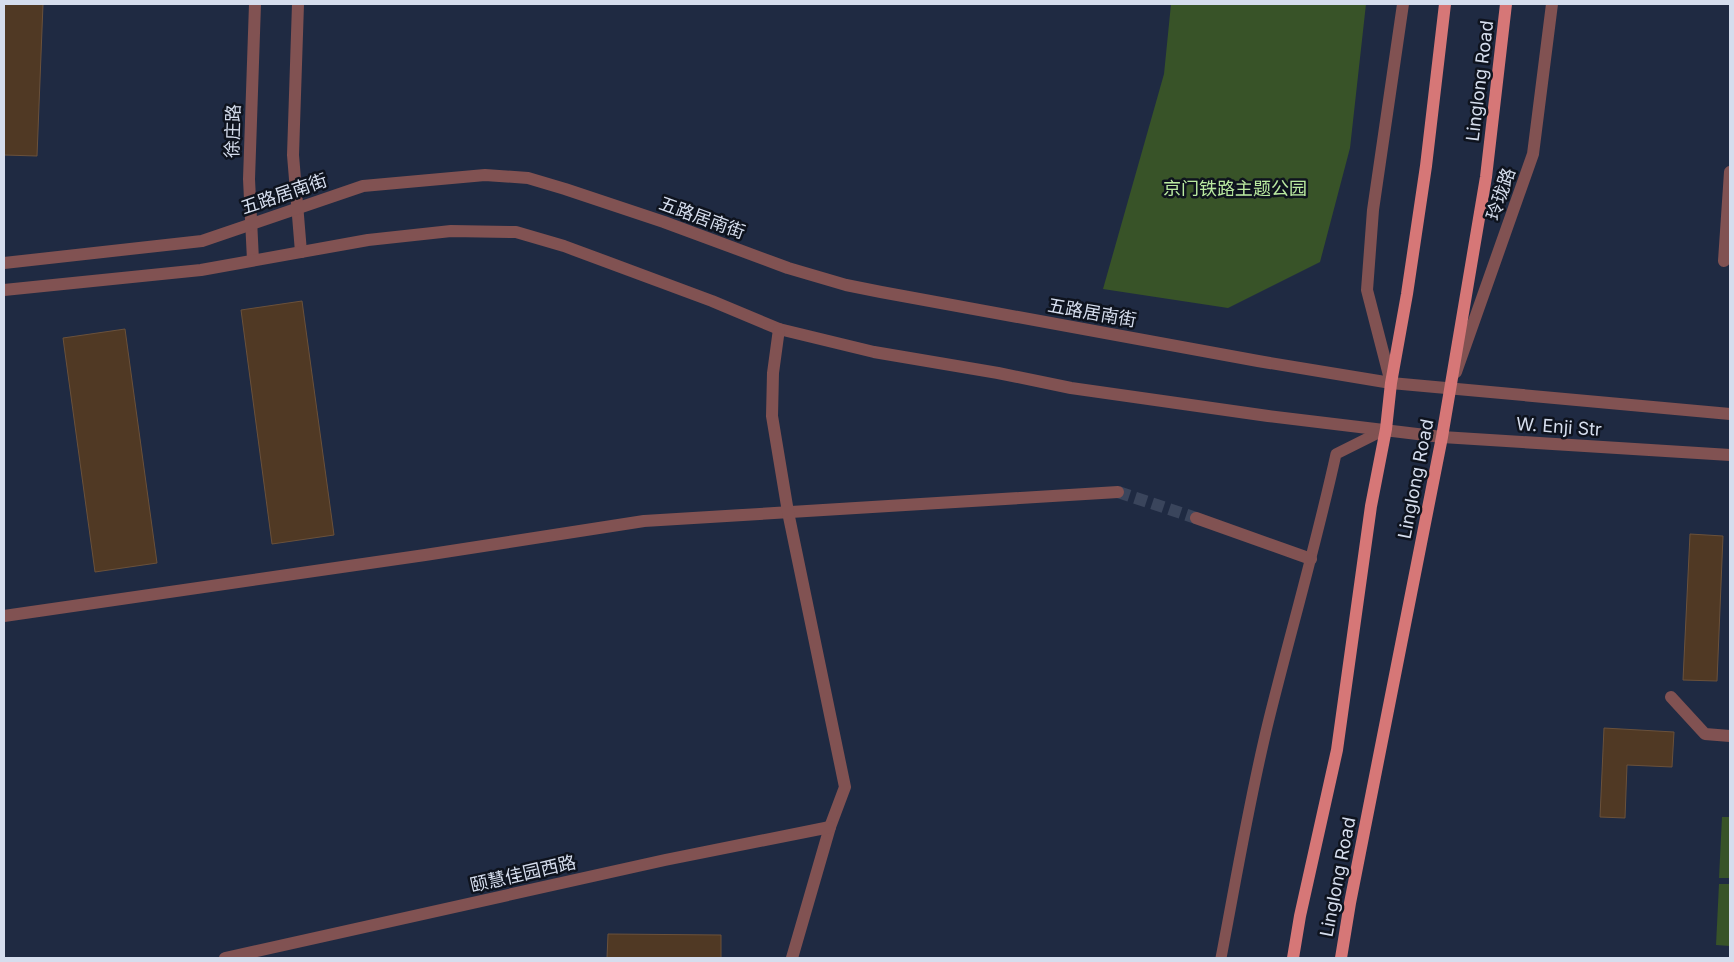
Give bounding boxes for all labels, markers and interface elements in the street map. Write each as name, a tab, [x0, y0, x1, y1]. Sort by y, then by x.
street label: Linglong Road	[1462, 19, 1497, 143]
street label: 徐庄路	[221, 104, 244, 158]
street label: 玲珑路	[1482, 165, 1519, 223]
street label: 五路居南街	[238, 169, 330, 218]
park label: 京门铁路主题公园	[1163, 178, 1307, 199]
street label: 五路居南街	[656, 192, 748, 243]
street label: 五路居南街	[1046, 294, 1138, 331]
street label: W. Enji Str	[1516, 413, 1603, 440]
street label: Linglong Road	[1394, 417, 1437, 541]
street label: Linglong Road	[1316, 815, 1359, 939]
street label: 颐慧佳园西路	[468, 851, 578, 896]

